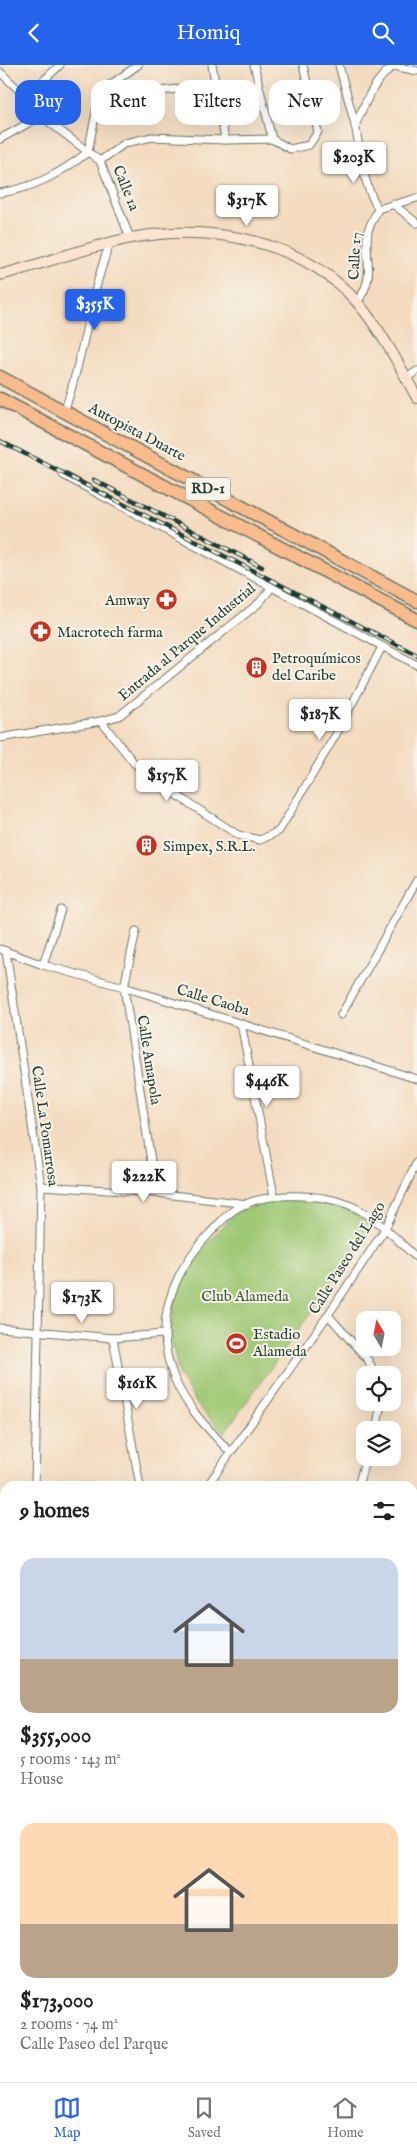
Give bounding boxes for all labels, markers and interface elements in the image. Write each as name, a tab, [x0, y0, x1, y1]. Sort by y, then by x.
icon: back	[20, 19, 48, 47]
text: Homiq	[176, 19, 241, 47]
icon: search	[369, 19, 397, 47]
chip: Buy	[15, 80, 81, 125]
chip: Rent	[91, 80, 165, 125]
chip: Filters	[175, 80, 259, 125]
chip: New	[269, 80, 340, 125]
pin: $203K	[319, 141, 389, 184]
text: $203K	[333, 148, 375, 168]
street label: Calle 1a	[108, 162, 144, 214]
pin: $317K	[212, 185, 282, 227]
text: $317K	[227, 191, 267, 211]
street label: Calle 17	[344, 231, 366, 281]
pin: $355K	[60, 289, 130, 331]
text: $355K	[76, 295, 114, 315]
street label: Autopista Duarte	[84, 398, 189, 466]
road number: RD-1	[186, 477, 230, 501]
street label: Entrada al Parque Industrial	[114, 578, 260, 705]
pharmacy icon: Amway	[154, 588, 178, 612]
place label: Amway	[104, 591, 151, 610]
pharmacy icon: Macrotech farma	[29, 620, 53, 644]
place label: Macrotech farma	[57, 623, 163, 642]
place label: Petroquímicos del Caribe	[272, 649, 361, 685]
building icon: Petroquímicos del Caribe	[244, 655, 268, 679]
pin: $187K	[285, 699, 355, 741]
text: $187K	[300, 705, 340, 725]
pin: $157K	[132, 759, 202, 802]
text: $157K	[147, 766, 187, 786]
building icon: Simpex, S.R.L.	[135, 834, 159, 858]
place label: Simpex, S.R.L.	[163, 837, 255, 856]
street label: Calle Caoba	[174, 980, 252, 1020]
street label: Calle Amapola	[133, 1014, 166, 1107]
street label: Calle La Pomarrosa	[27, 1065, 63, 1188]
pin: $446K	[232, 1065, 302, 1108]
text: $446K	[246, 1072, 288, 1092]
pin: $222K	[109, 1161, 179, 1203]
text: $222K	[123, 1167, 165, 1187]
street label: Calle Paseo del Lago	[305, 1198, 389, 1318]
pin: $173K	[47, 1281, 117, 1324]
park label: Club Alameda	[201, 1287, 289, 1306]
text: $173K	[62, 1288, 102, 1308]
north arrow	[356, 1311, 401, 1356]
map controls	[356, 1311, 401, 1466]
place label: Estadio Alameda	[252, 1325, 307, 1361]
sports icon: Estadio Alameda	[225, 1331, 249, 1355]
button: locate	[356, 1366, 401, 1411]
pin: $161K	[102, 1367, 172, 1410]
text: $161K	[117, 1374, 157, 1394]
button: layers	[356, 1421, 401, 1466]
icon: filters	[370, 1497, 398, 1525]
text: 9 homes	[20, 1498, 89, 1525]
icon: home	[164, 1590, 254, 1680]
text: $355,000	[20, 1723, 91, 1750]
text: 5 rooms · 143 m²	[20, 1750, 121, 1770]
text: House	[20, 1770, 63, 1790]
icon: home	[164, 1855, 254, 1945]
text: $173,000	[20, 1988, 94, 2015]
text: 2 rooms · 74 m²	[20, 2015, 118, 2035]
text: Calle Paseo del Parque	[20, 2035, 168, 2055]
tab: Map	[53, 2094, 81, 2142]
tab: Saved	[188, 2094, 221, 2142]
tab: Home	[327, 2094, 364, 2142]

